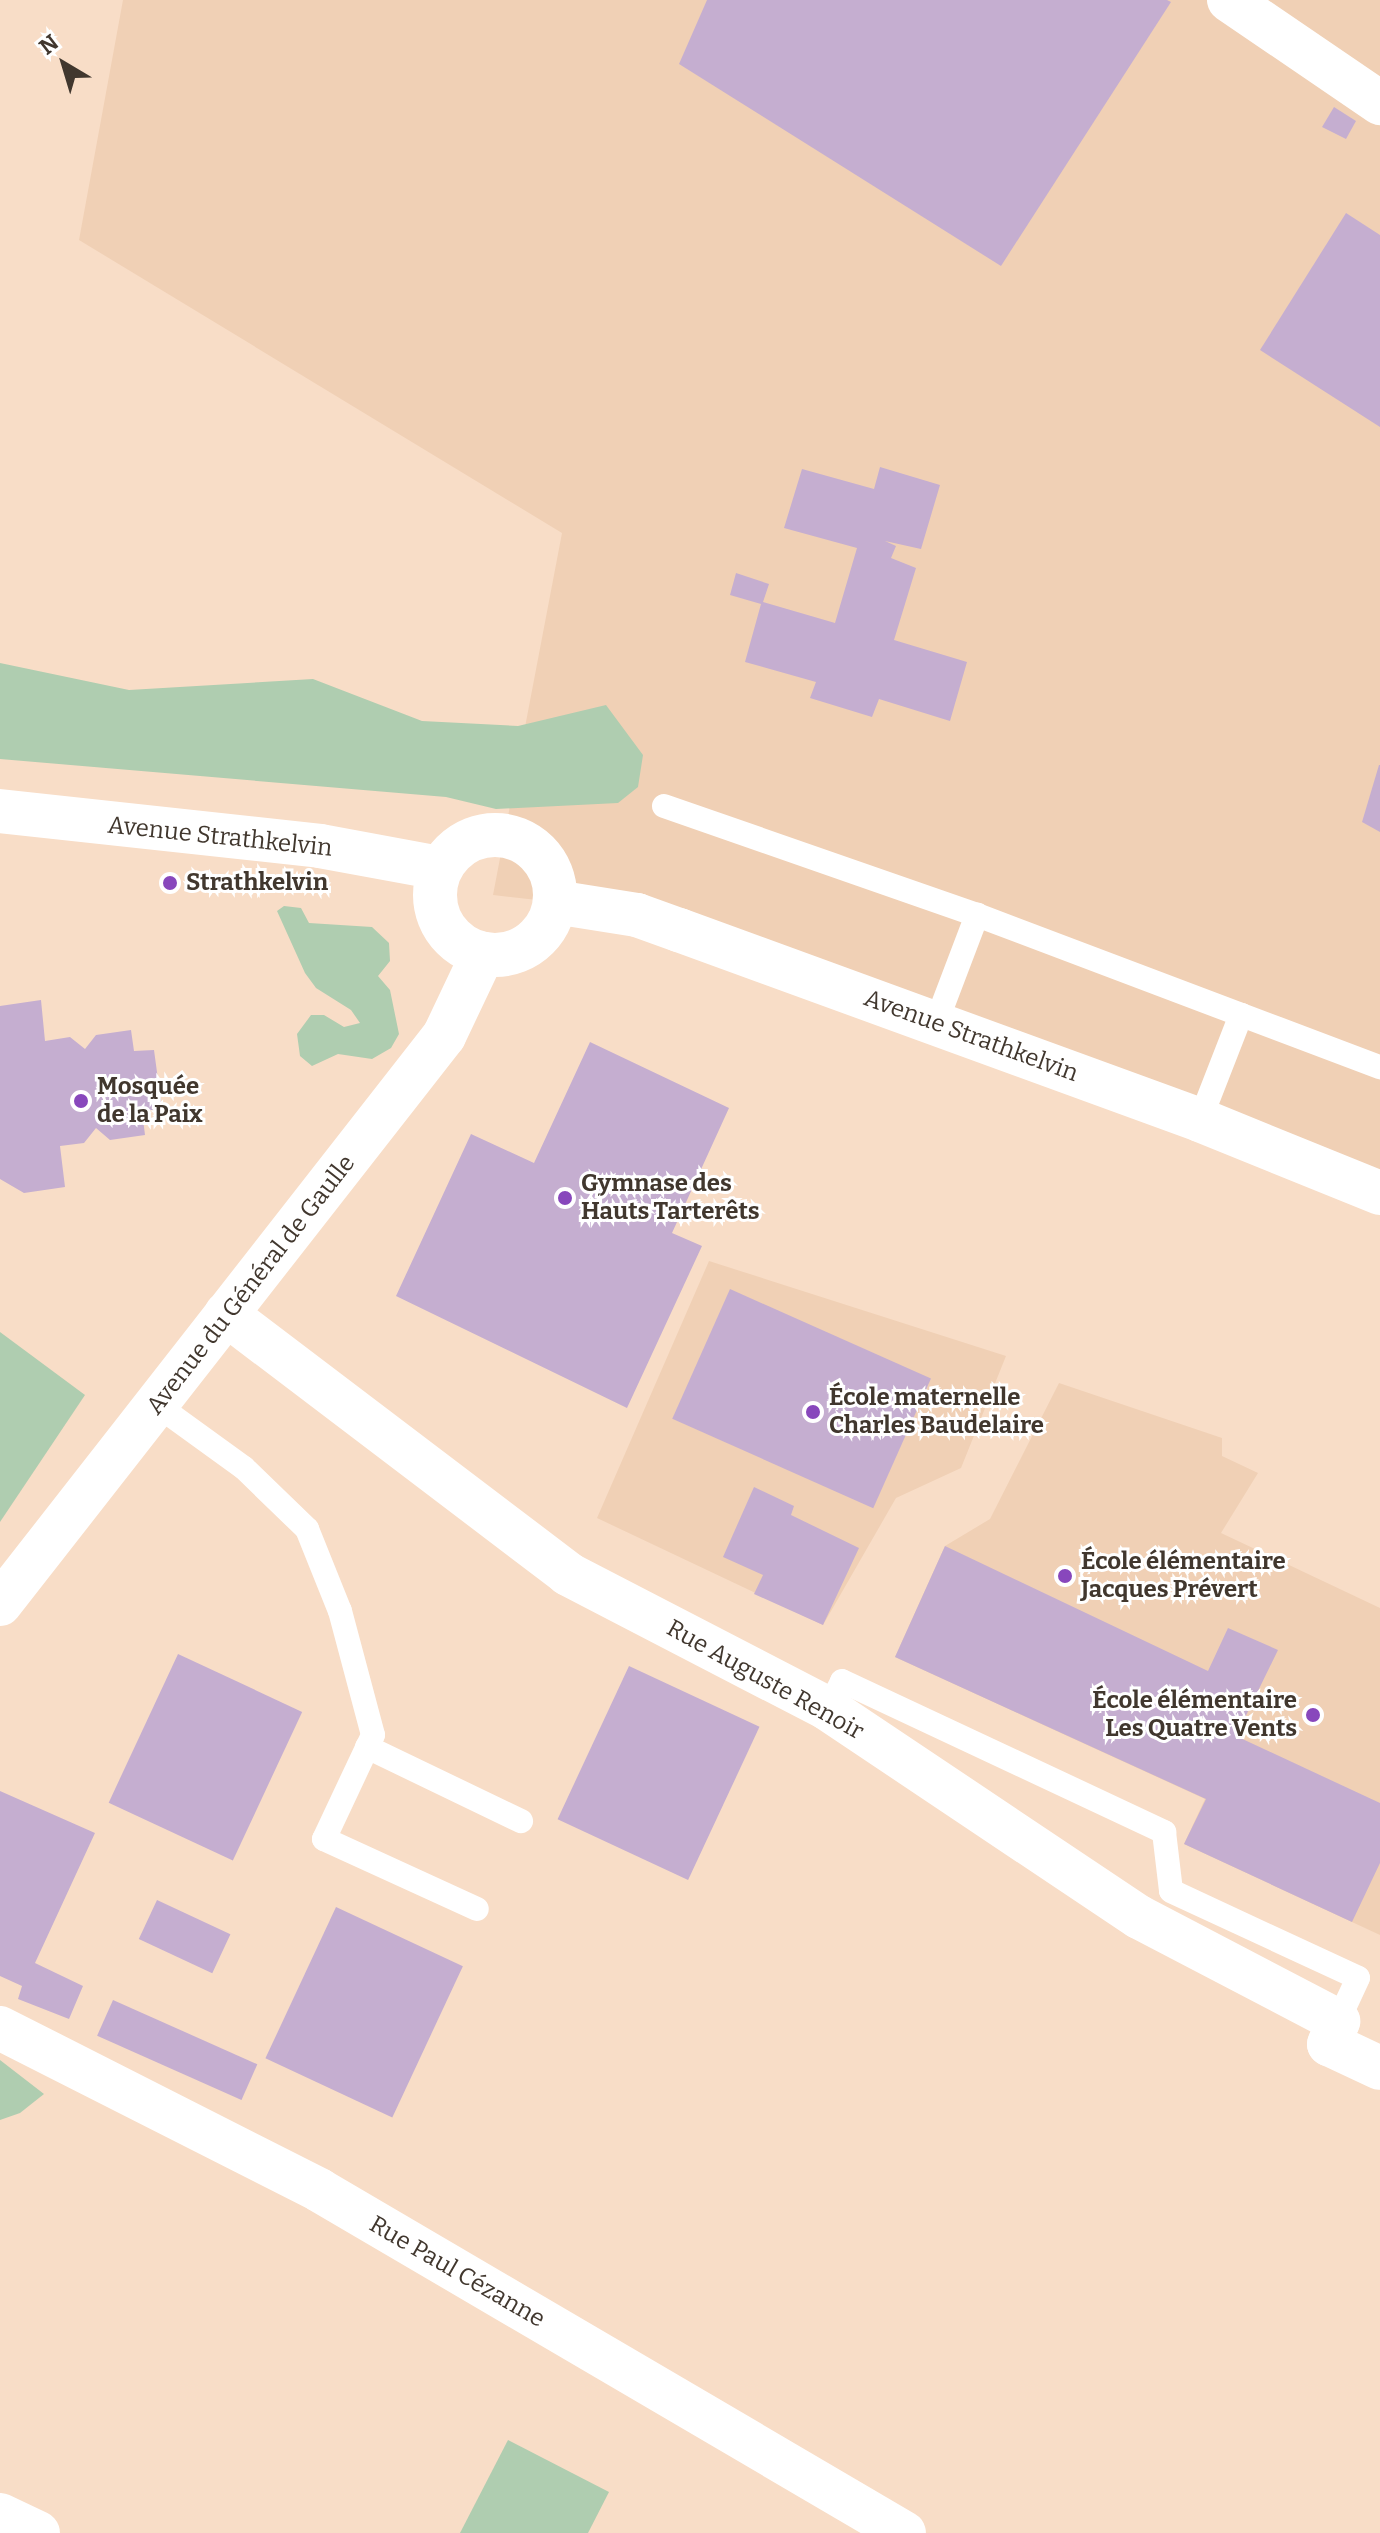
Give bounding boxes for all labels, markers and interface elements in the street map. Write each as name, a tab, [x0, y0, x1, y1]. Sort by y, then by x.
north arrow	[24, 24, 104, 104]
text: N	[34, 29, 64, 61]
street label: Avenue Strathkelvin	[106, 811, 334, 863]
place label: Strathkelvin	[186, 869, 328, 897]
marker: Strathkelvin	[161, 874, 179, 892]
street label: Avenue Strathkelvin	[860, 984, 1082, 1088]
place label: Mosquée de la Paix	[97, 1073, 203, 1129]
marker: Mosquée de la Paix	[72, 1092, 90, 1110]
street label: Avenue du Général de Gaulle	[141, 1149, 361, 1421]
place label: Gymnase des Hauts Tarterêts	[581, 1170, 760, 1226]
marker: Gymnase des Hauts Tarterêts	[556, 1189, 574, 1207]
place label: École maternelle Charles Baudelaire	[829, 1384, 1044, 1440]
marker: École maternelle Charles Baudelaire	[804, 1403, 822, 1421]
place label: École élémentaire Jacques Prévert	[1081, 1548, 1286, 1604]
marker: École élémentaire Jacques Prévert	[1056, 1567, 1074, 1585]
street label: Rue Auguste Renoir	[662, 1614, 868, 1746]
place label: École élémentaire Les Quatre Vents	[1092, 1687, 1297, 1743]
marker: École élémentaire Les Quatre Vents	[1304, 1706, 1322, 1724]
street label: Rue Paul Cézanne	[364, 2210, 550, 2334]

